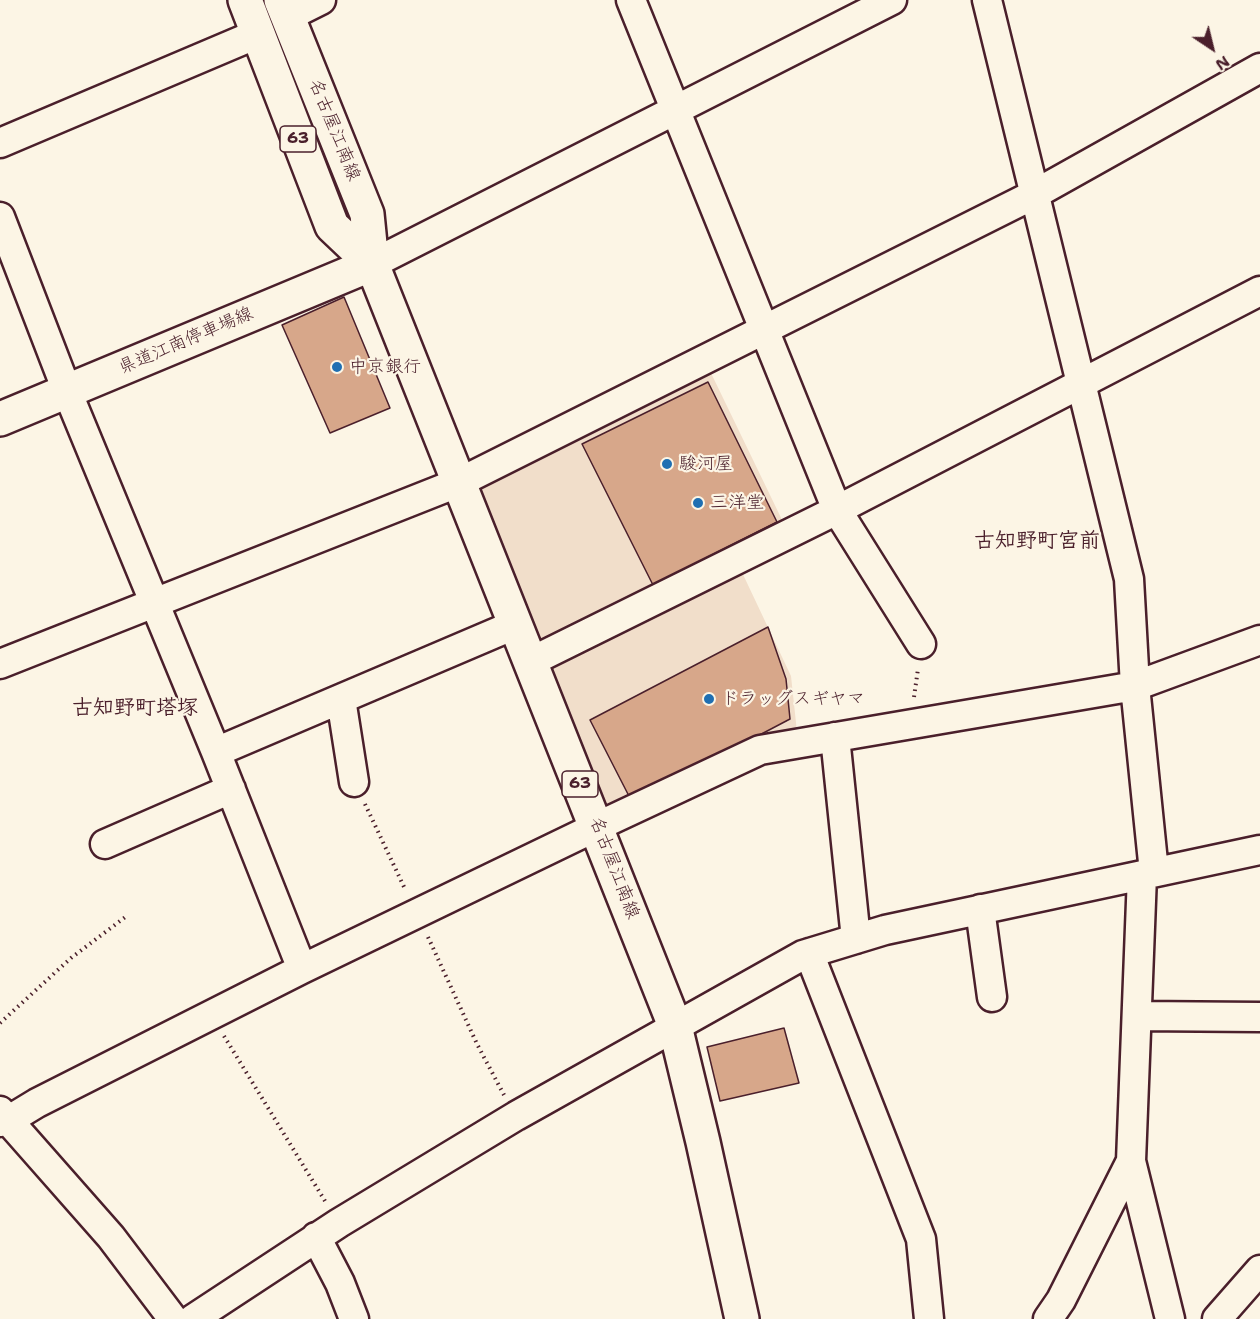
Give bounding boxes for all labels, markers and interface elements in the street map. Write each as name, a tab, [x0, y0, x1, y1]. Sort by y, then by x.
north arrow	[1182, 18, 1242, 78]
text: N	[1211, 51, 1234, 75]
street label: 名古屋江南線	[304, 76, 364, 184]
road number: 63	[280, 126, 316, 152]
street label: 県道江南停車場線	[116, 303, 256, 379]
place label: 中京銀行	[349, 356, 421, 378]
marker: 中京銀行	[330, 360, 344, 374]
place label: 駿河屋	[679, 453, 733, 475]
marker: 駿河屋	[660, 457, 674, 471]
place label: 三洋堂	[710, 492, 764, 514]
marker: 三洋堂	[691, 496, 705, 510]
district label: 古知野町宮前	[974, 529, 1100, 555]
place label: ドラッグスギヤマ	[721, 688, 865, 710]
marker: ドラッグスギヤマ	[702, 692, 716, 706]
district label: 古知野町塔塚	[72, 696, 198, 722]
road number: 63	[562, 771, 598, 797]
street label: 名古屋江南線	[585, 814, 643, 922]

